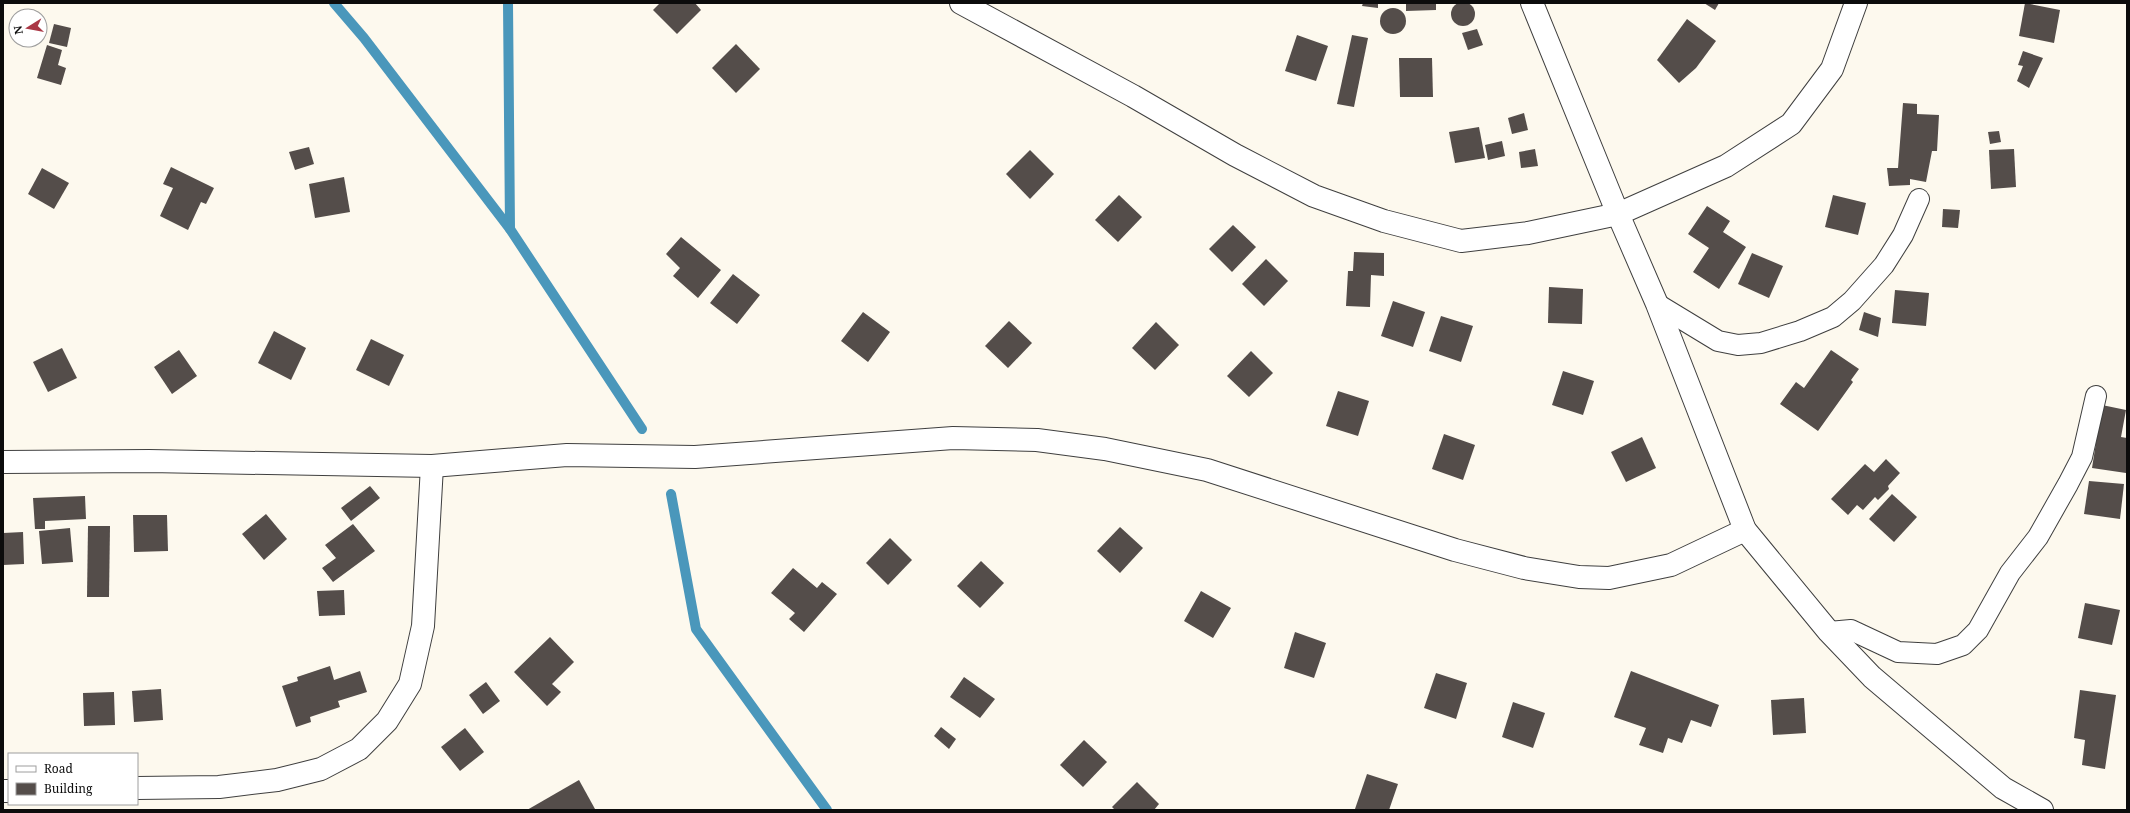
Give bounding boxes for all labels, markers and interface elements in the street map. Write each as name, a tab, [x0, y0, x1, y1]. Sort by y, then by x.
north arrow	[8, 8, 48, 48]
text: N	[9, 24, 26, 36]
legend	[8, 753, 138, 805]
text: Road	[44, 760, 74, 777]
text: Building	[44, 780, 93, 797]

